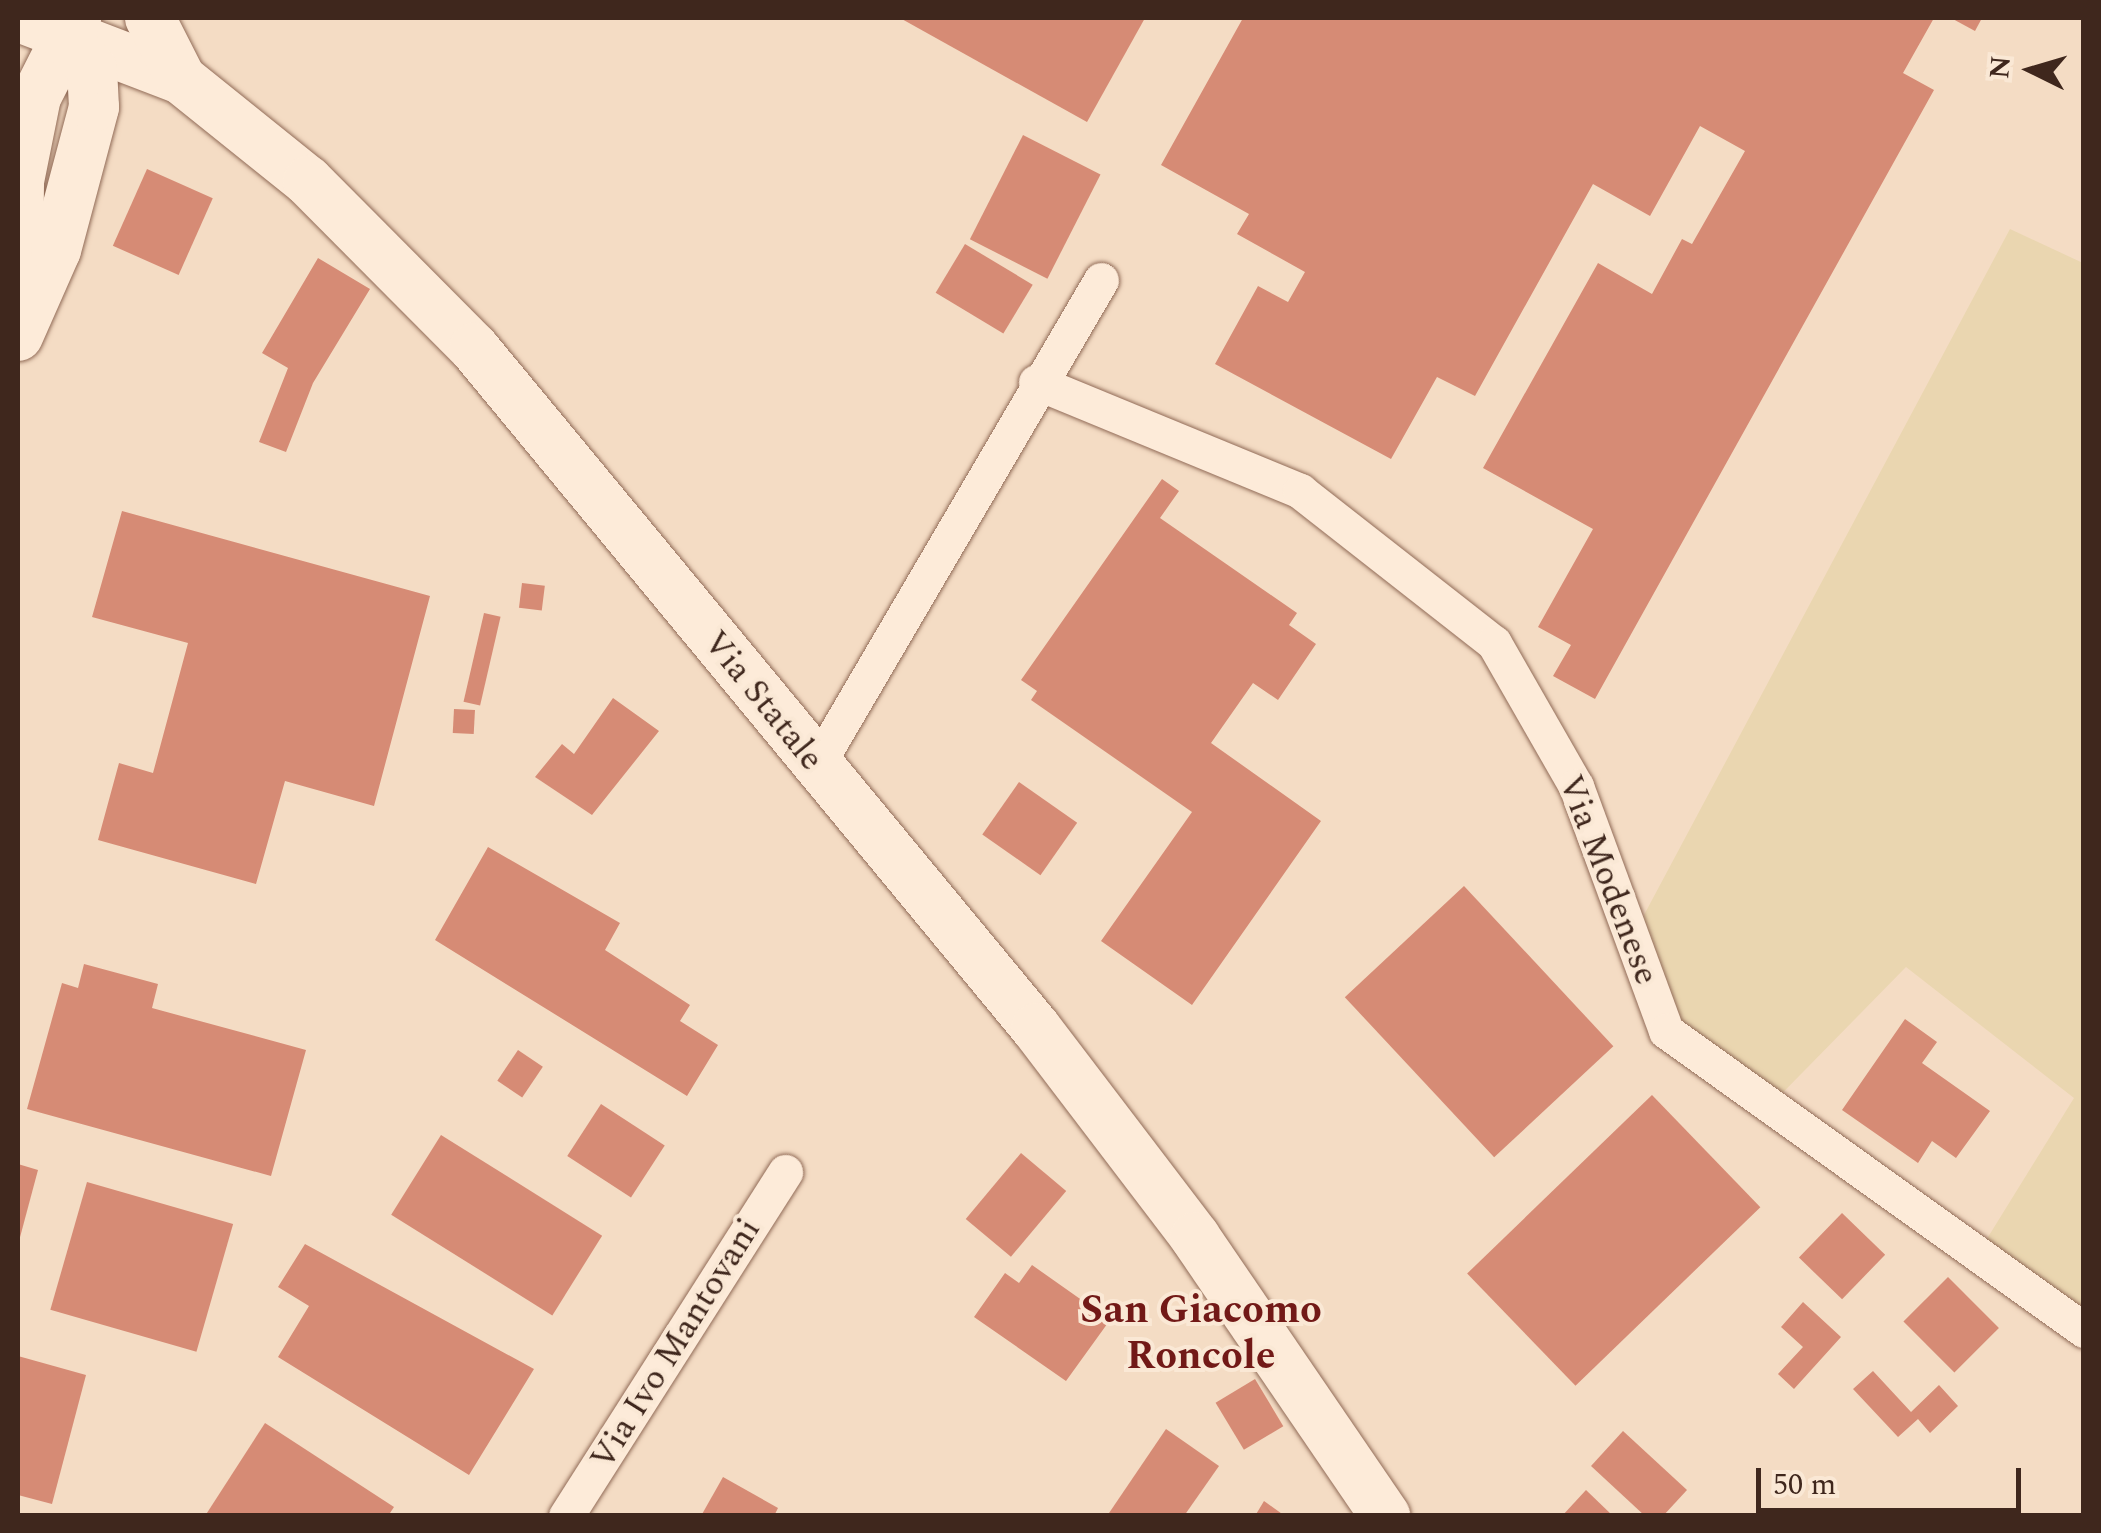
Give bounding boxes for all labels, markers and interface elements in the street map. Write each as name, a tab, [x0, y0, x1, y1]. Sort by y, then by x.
north arrow	[1981, 20, 2081, 120]
text: N	[1978, 54, 2023, 81]
street label: Via Statale	[694, 623, 832, 779]
street label: Via Modenese	[1549, 769, 1667, 991]
street label: Via Ivo Mantovani	[582, 1211, 770, 1477]
district label: San Giacomo Roncole	[1080, 1287, 1322, 1381]
scale bar	[1761, 1448, 2026, 1510]
text: 50 m	[1773, 1462, 1836, 1508]

